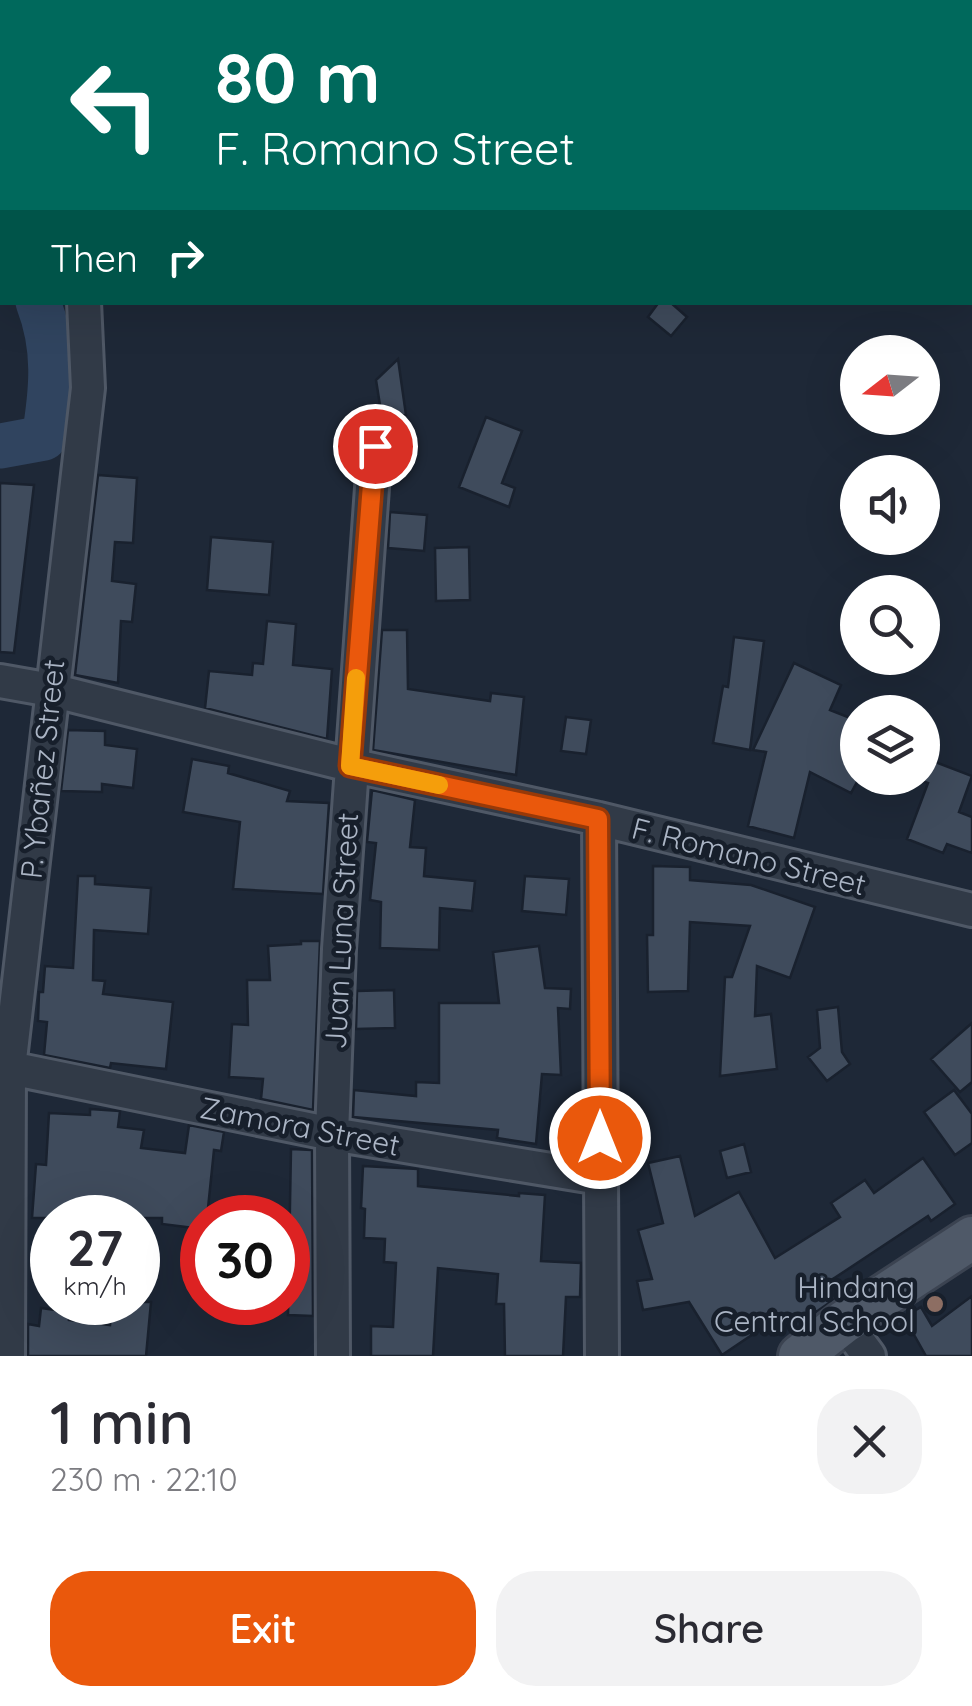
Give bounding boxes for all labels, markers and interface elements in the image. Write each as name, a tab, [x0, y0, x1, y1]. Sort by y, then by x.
text: 80 m	[215, 33, 380, 121]
icon: left	[50, 40, 180, 170]
text: F. Romano Street	[215, 120, 575, 176]
icon: right	[158, 230, 213, 285]
text: Then	[50, 234, 138, 282]
north arrow	[840, 335, 940, 435]
map controls	[840, 335, 940, 795]
pin	[333, 404, 418, 489]
icon: arrive	[348, 419, 403, 474]
button: sound	[840, 455, 940, 555]
button: search	[840, 575, 940, 675]
street label: P. Ybañez Street	[12, 657, 72, 881]
button: layers	[840, 695, 940, 795]
street label: F. Romano Street	[628, 809, 870, 903]
street label: Juan Luna Street	[316, 812, 366, 1050]
position arrow	[548, 1086, 652, 1190]
street label: Zamora Street	[197, 1088, 403, 1164]
speed limit sign: 30	[180, 1195, 310, 1325]
text: 27	[67, 1216, 123, 1279]
place label: Hindang Central School	[714, 1268, 915, 1340]
text: km/h	[63, 1270, 127, 1301]
marker: Hindang Central School	[924, 1293, 946, 1315]
text: 1 min	[50, 1384, 194, 1459]
button: close	[817, 1389, 922, 1494]
text: 230 m · 22:10	[50, 1459, 238, 1499]
button: Exit	[50, 1571, 476, 1686]
button: Share	[496, 1571, 922, 1686]

